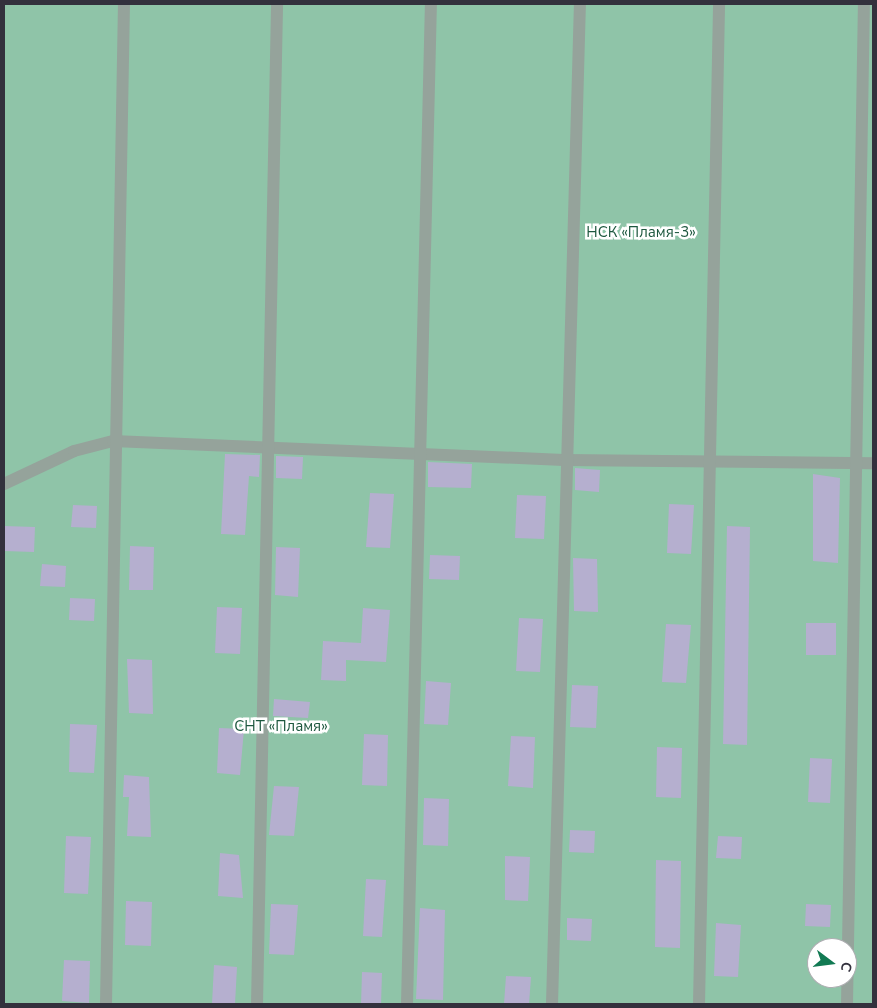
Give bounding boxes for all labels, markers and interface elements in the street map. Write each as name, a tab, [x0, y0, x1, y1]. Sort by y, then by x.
park label: НСК «Пламя-3»	[586, 224, 696, 242]
park label: СНТ «Пламя»	[234, 718, 328, 736]
north arrow	[807, 938, 857, 988]
text: С	[836, 960, 856, 974]

